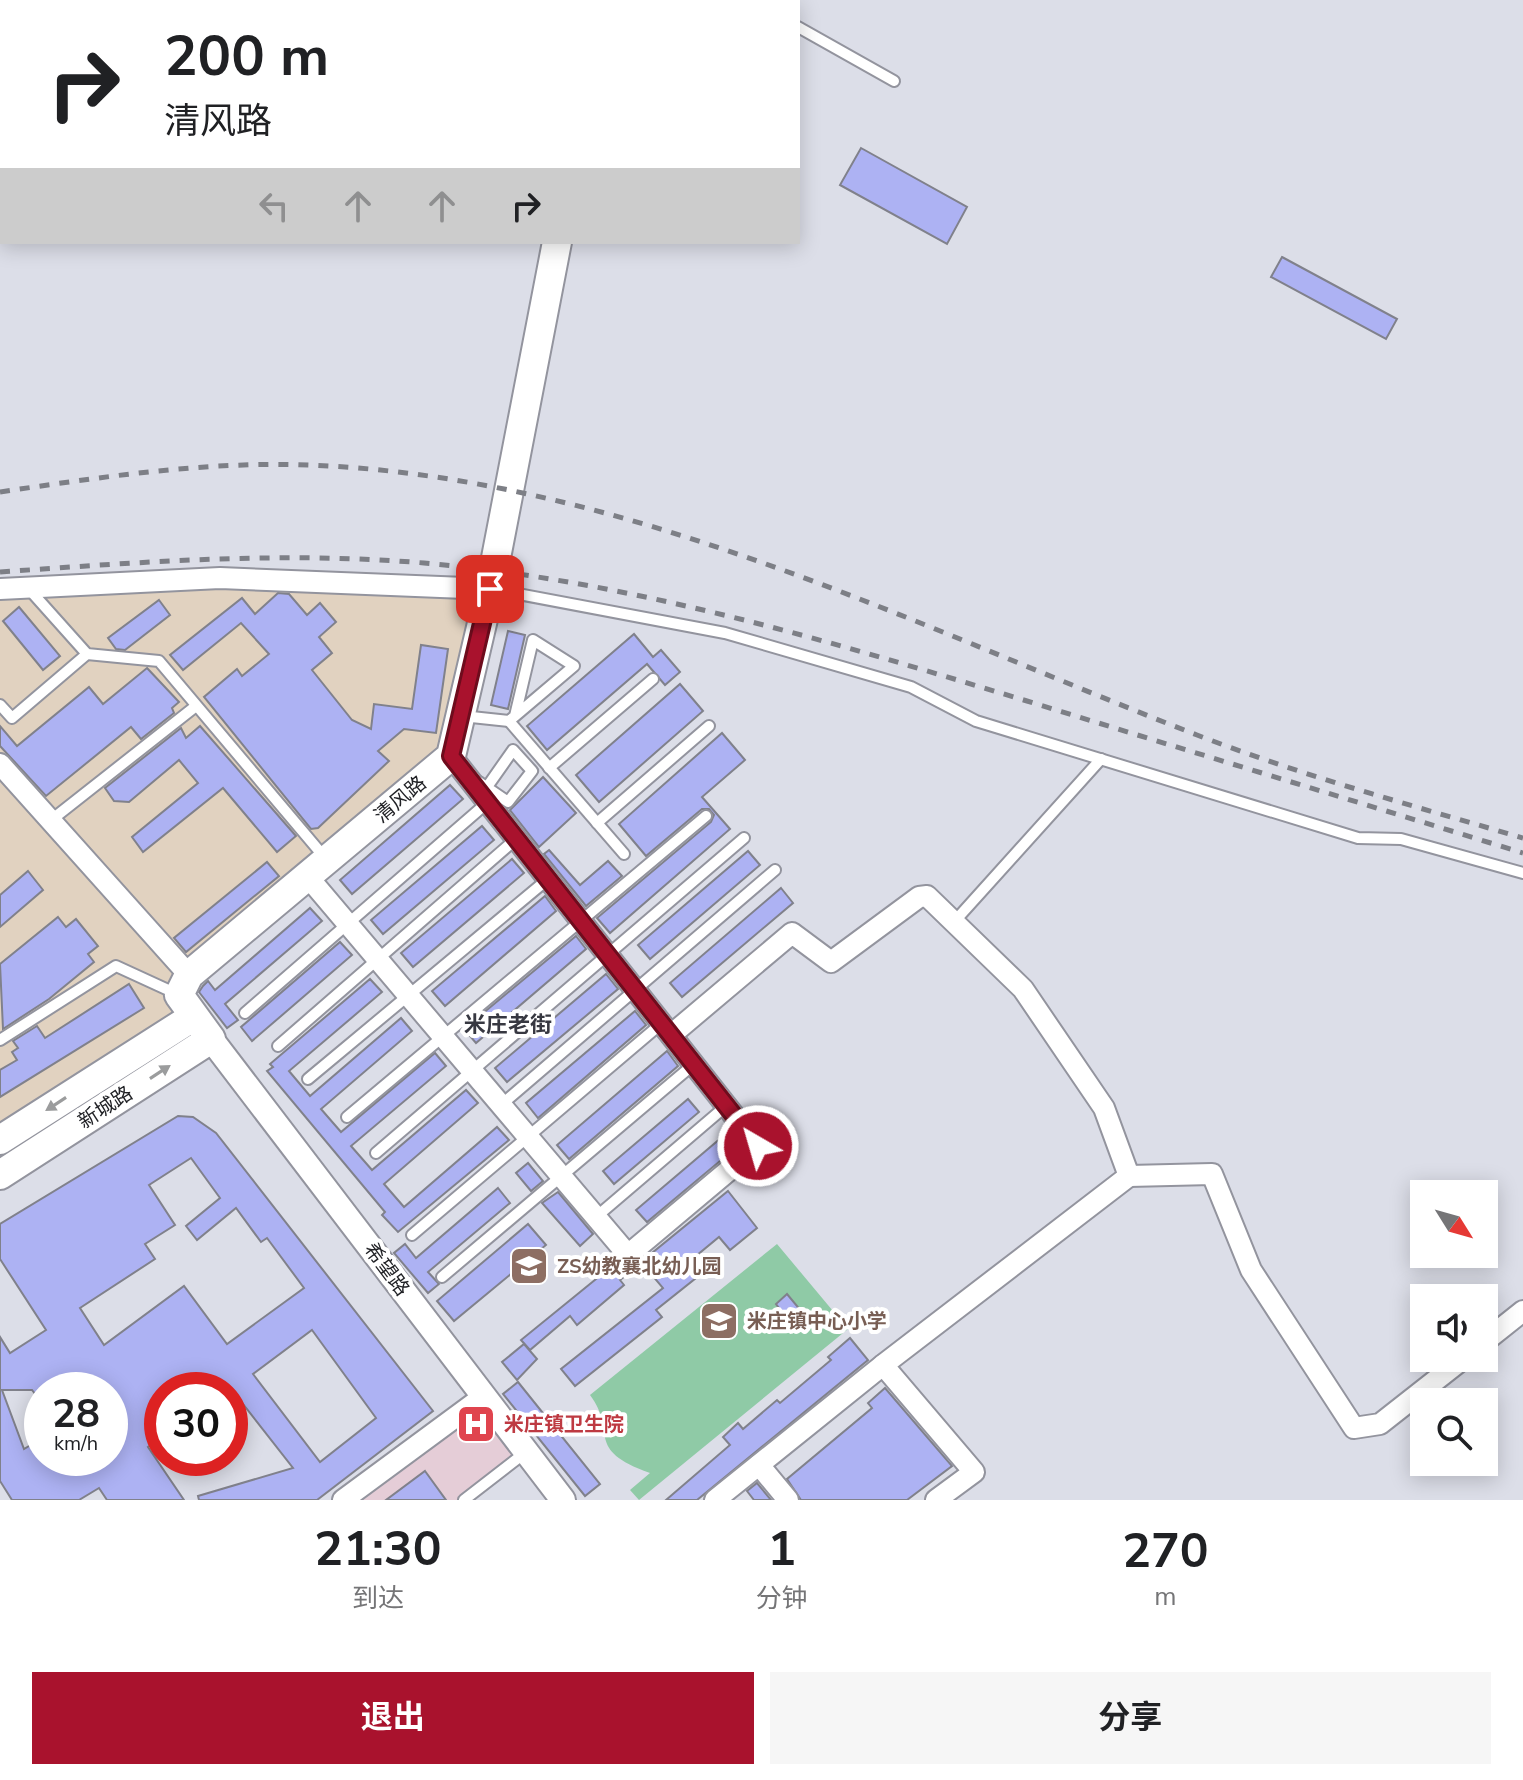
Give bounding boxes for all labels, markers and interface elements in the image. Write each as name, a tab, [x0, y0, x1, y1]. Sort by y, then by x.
text: 200 m	[164, 18, 329, 95]
icon: right	[32, 32, 136, 136]
text: 清风路	[164, 97, 272, 146]
icon: left	[252, 184, 296, 228]
icon: ahead	[336, 184, 380, 228]
icon: ahead	[420, 184, 464, 228]
icon: right	[504, 184, 548, 228]
pin	[456, 555, 524, 623]
icon: arrive	[468, 567, 512, 611]
street label: 清风路	[369, 770, 432, 829]
district label: 米庄老街	[464, 1010, 552, 1040]
one-way arrow	[149, 1065, 171, 1079]
street label: 新城路	[73, 1080, 138, 1135]
one-way arrow	[45, 1097, 67, 1111]
position arrow	[716, 1104, 800, 1188]
north arrow	[1410, 1180, 1498, 1268]
map controls	[1410, 1180, 1498, 1476]
street label: 希望路	[358, 1237, 415, 1301]
school or university icon: ZS幼教襄北幼儿园	[508, 1245, 550, 1287]
place label: ZS幼教襄北幼儿园	[557, 1253, 722, 1280]
button: sound	[1410, 1284, 1498, 1372]
school or university icon: 米庄镇中心小学	[698, 1300, 740, 1342]
place label: 米庄镇中心小学	[747, 1308, 887, 1335]
speed limit sign: 30	[144, 1372, 248, 1476]
text: 28	[52, 1387, 100, 1441]
button: search	[1410, 1388, 1498, 1476]
hospital icon: 米庄镇卫生院	[455, 1403, 497, 1445]
place label: 米庄镇卫生院	[504, 1411, 624, 1438]
text: km/h	[54, 1430, 98, 1457]
text: 21:30	[314, 1516, 441, 1582]
text: 1	[767, 1516, 796, 1582]
text: 270	[1122, 1518, 1209, 1584]
text: m	[1154, 1579, 1177, 1614]
text: 到达	[352, 1581, 404, 1616]
text: 分钟	[756, 1581, 808, 1616]
button: 退出	[32, 1672, 754, 1764]
button: 分享	[770, 1672, 1491, 1764]

